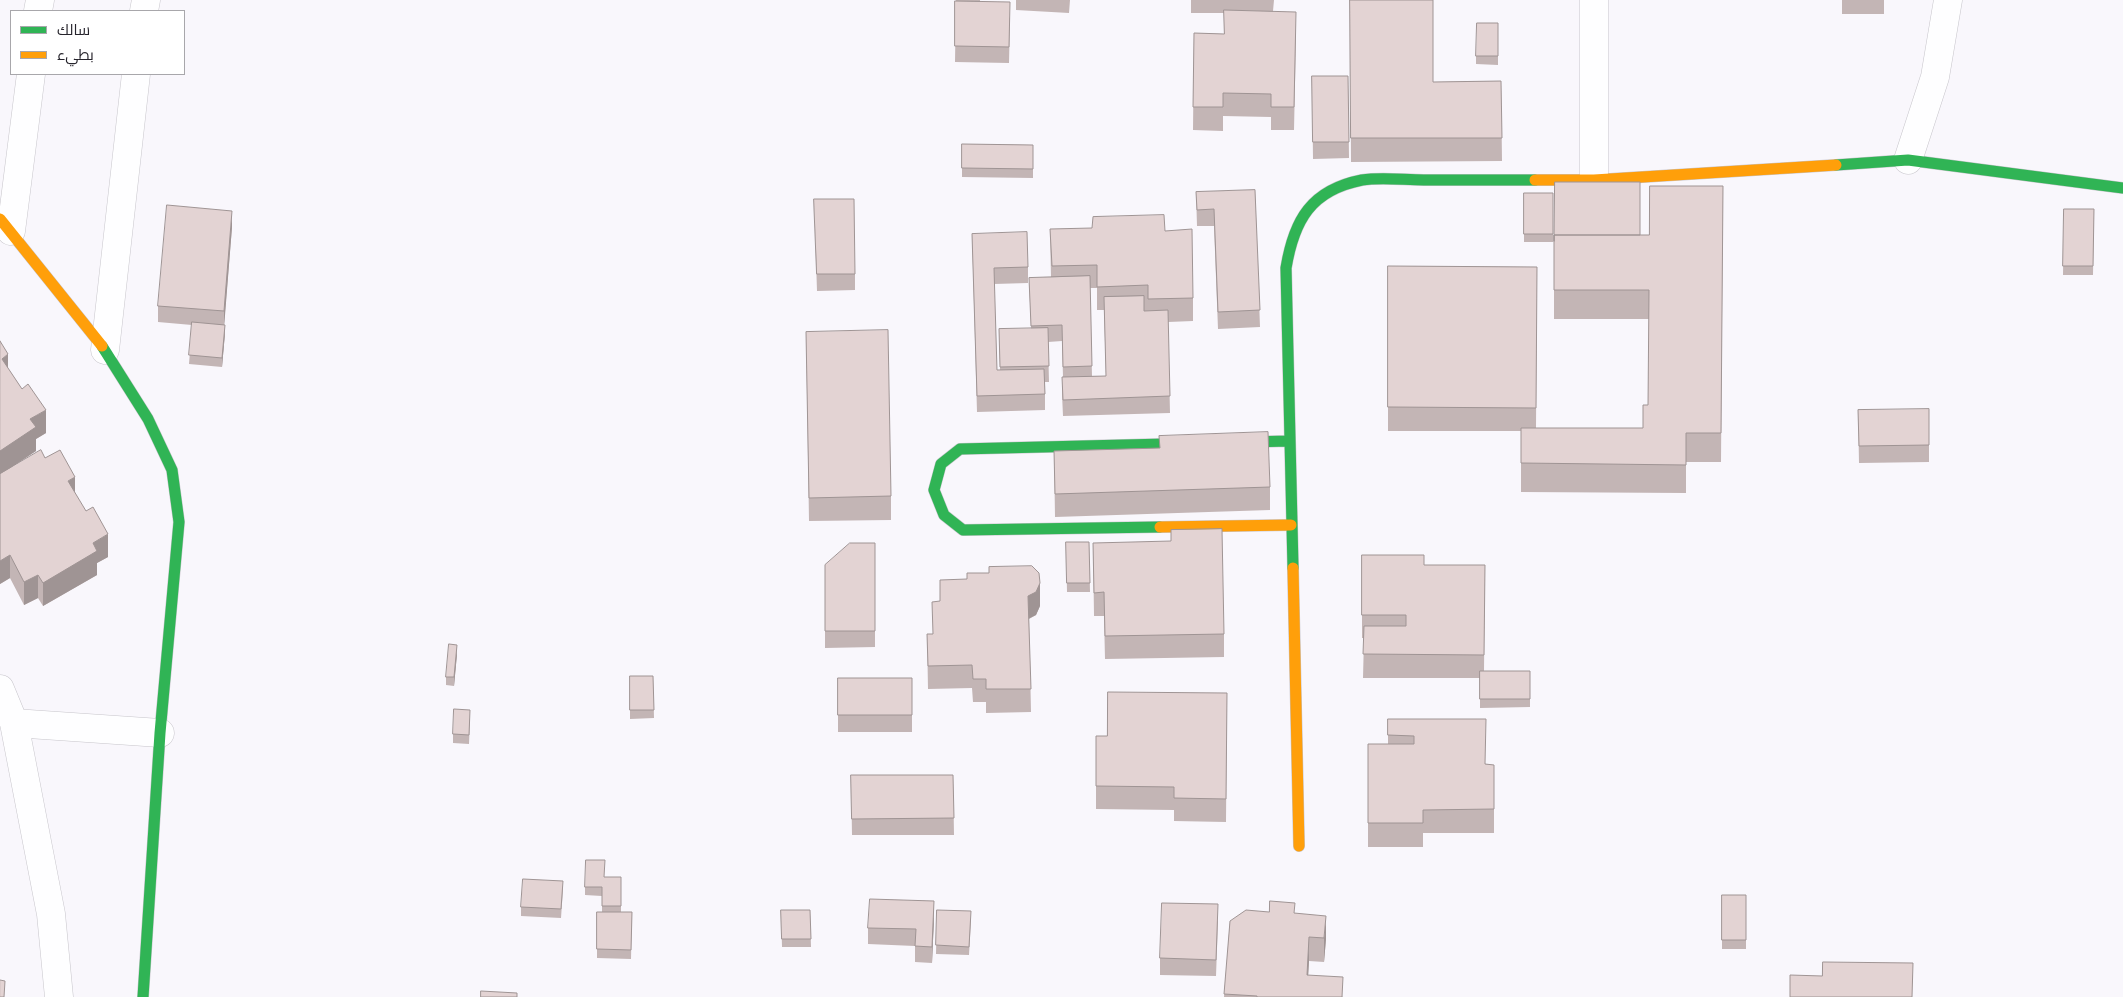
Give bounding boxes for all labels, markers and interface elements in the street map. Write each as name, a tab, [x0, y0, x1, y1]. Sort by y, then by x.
legend	[10, 10, 185, 75]
text: سالك	[57, 21, 90, 39]
text: بطيء	[57, 46, 94, 64]

